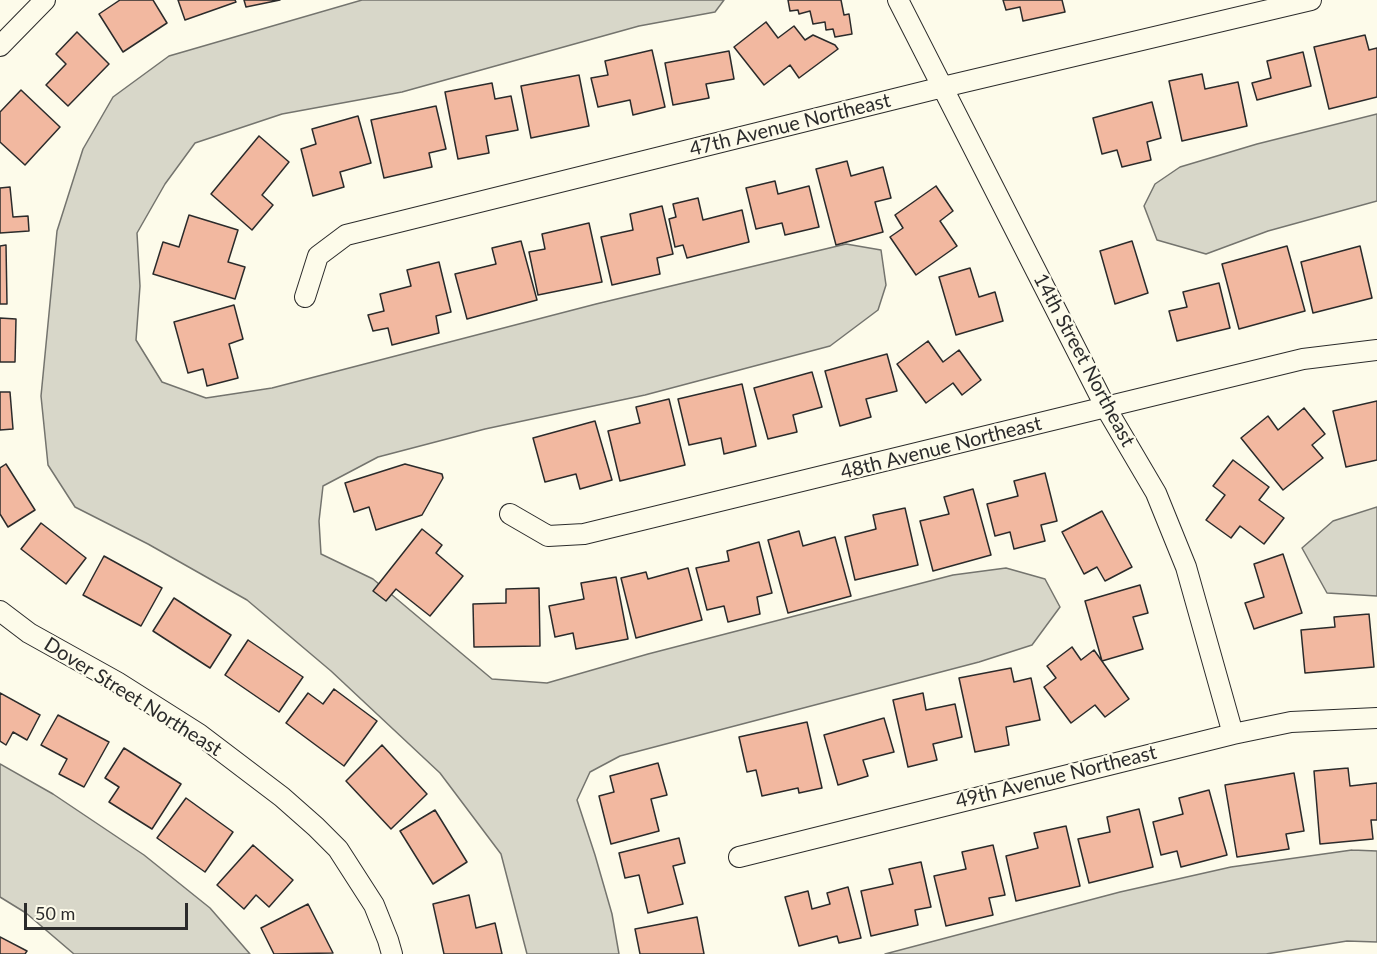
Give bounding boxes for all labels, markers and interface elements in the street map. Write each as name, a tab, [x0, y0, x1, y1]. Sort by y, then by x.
street label: 47th Avenue Northeast	[687, 88, 893, 162]
street label: 14th Street Northeast	[1028, 269, 1140, 451]
street label: 48th Avenue Northeast	[838, 411, 1044, 485]
street label: Dover Street Northeast	[40, 632, 226, 762]
street label: 49th Avenue Northeast	[953, 740, 1159, 814]
scale bar	[27, 891, 190, 929]
text: 50 m	[35, 902, 75, 924]

